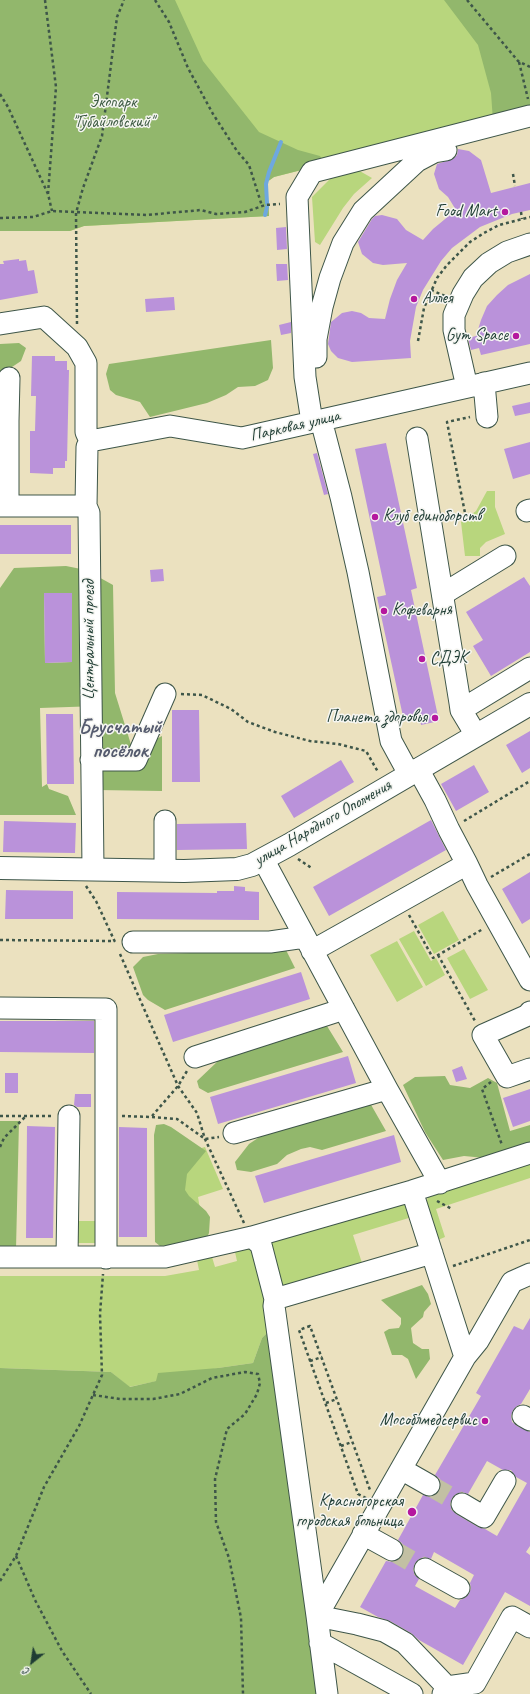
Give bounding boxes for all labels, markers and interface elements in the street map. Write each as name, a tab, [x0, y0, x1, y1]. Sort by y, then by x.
park label: Экопарк "Губайловский"	[72, 93, 154, 133]
place label: Food Mart	[435, 202, 497, 222]
marker: Food Mart	[500, 207, 510, 217]
place label: Аллея	[422, 289, 452, 309]
marker: Аллея	[409, 294, 419, 304]
place label: Gym Space	[446, 326, 508, 346]
marker: Gym Space	[511, 331, 521, 341]
street label: Парковая улица	[248, 406, 342, 446]
place label: Клуб единоборств	[383, 507, 482, 527]
marker: Клуб единоборств	[370, 512, 380, 522]
street label: Центральный проезд	[80, 580, 100, 700]
place label: Кофеварня	[392, 601, 452, 621]
marker: Кофеварня	[379, 606, 389, 616]
place label: СДЭК	[430, 649, 467, 669]
marker: СДЭК	[417, 654, 427, 664]
place label: Планета здоровья	[326, 708, 427, 728]
marker: Планета здоровья	[430, 713, 440, 723]
district label: Брусчатый посёлок	[79, 714, 161, 764]
street label: улица Народного Ополчения	[251, 775, 395, 871]
place label: Мособлмедсервис	[380, 1411, 477, 1431]
marker: Мособлмедсервис	[480, 1416, 490, 1426]
place label: Красногорская городская больница	[296, 1492, 403, 1532]
marker: Красногорская городская больница	[406, 1506, 418, 1518]
north arrow	[12, 1642, 52, 1682]
text: С	[20, 1665, 32, 1680]

